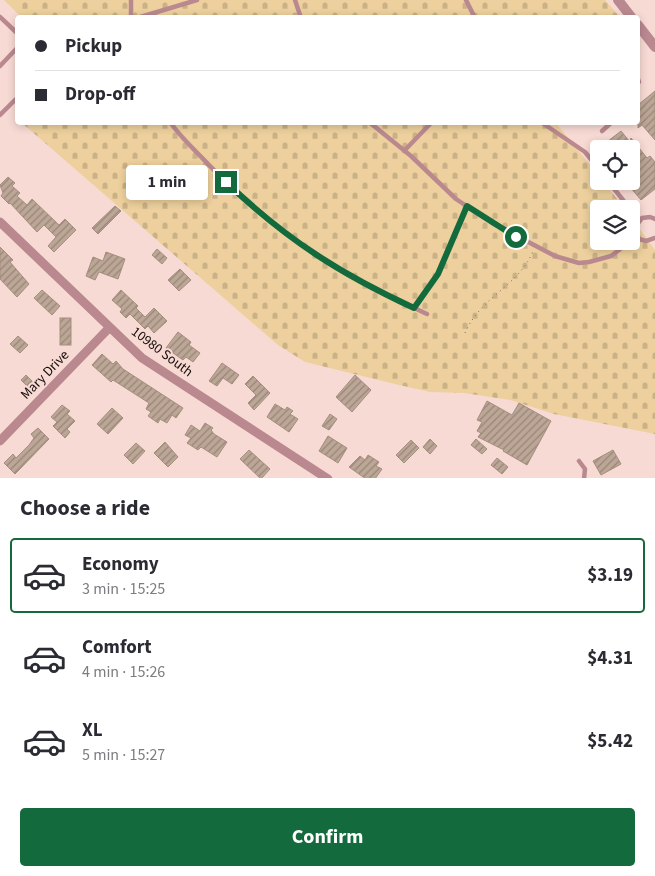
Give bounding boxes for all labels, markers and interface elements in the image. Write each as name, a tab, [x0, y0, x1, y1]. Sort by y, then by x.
text: Pickup	[65, 33, 122, 60]
text: Drop-off	[65, 81, 135, 108]
map controls	[590, 140, 640, 250]
button: locate	[590, 140, 640, 190]
callout: 1 min	[126, 164, 208, 200]
text: 1 min	[148, 171, 186, 193]
route end	[215, 171, 237, 193]
button: layers	[590, 200, 640, 250]
route start	[505, 226, 527, 248]
street label: 10980 South	[127, 322, 197, 382]
street label: Mary Drive	[16, 346, 74, 404]
text: Choose a ride	[20, 492, 150, 524]
text: Economy	[82, 551, 159, 578]
icon: car	[22, 553, 67, 598]
text: $3.19	[587, 562, 633, 589]
text: 3 min · 15:25	[82, 578, 165, 600]
text: Comfort	[82, 634, 152, 661]
icon: car	[22, 636, 67, 681]
text: $4.31	[587, 645, 633, 672]
text: 4 min · 15:26	[82, 661, 165, 683]
text: XL	[82, 717, 103, 744]
icon: car	[22, 719, 67, 764]
text: $5.42	[587, 728, 633, 755]
text: 5 min · 15:27	[82, 744, 165, 766]
button: Confirm	[20, 808, 635, 866]

